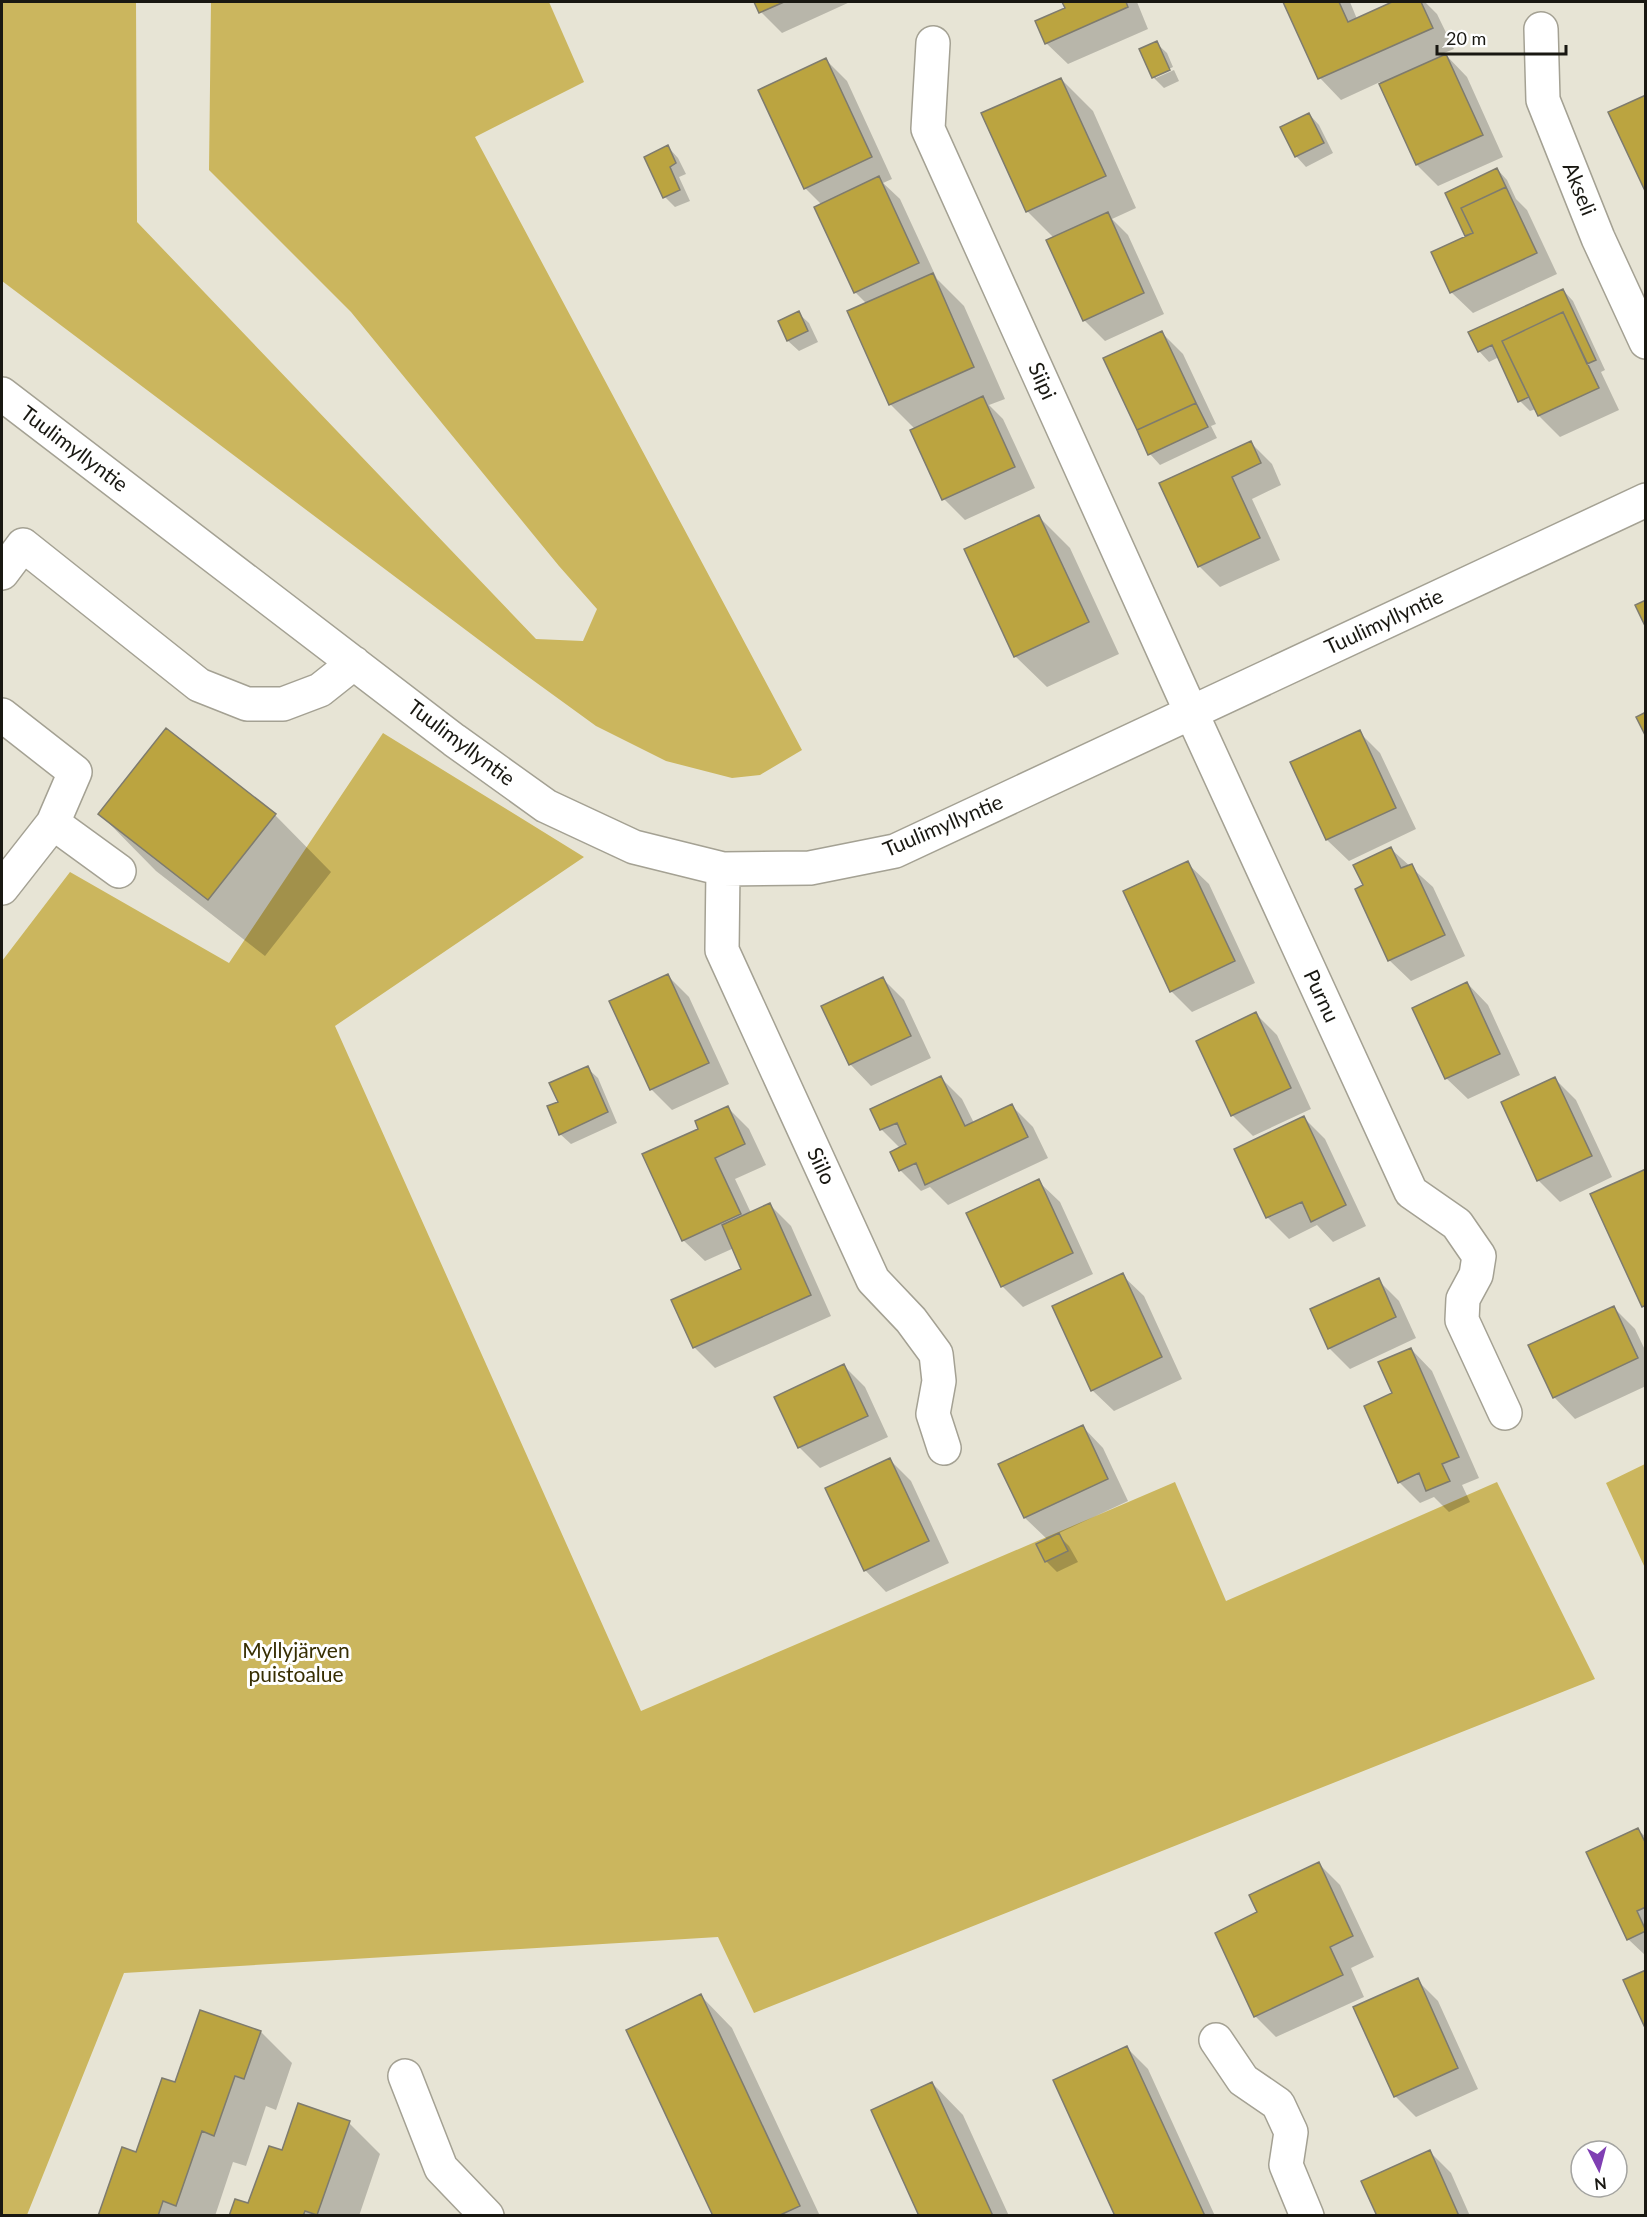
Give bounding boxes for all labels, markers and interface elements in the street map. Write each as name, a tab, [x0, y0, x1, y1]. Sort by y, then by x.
scale bar	[1437, 18, 1566, 56]
text: 20 m	[1446, 27, 1486, 49]
street label: Akseli	[1558, 158, 1602, 219]
street label: Siipi	[1024, 358, 1063, 403]
street label: Tuulimyllyntie	[16, 399, 133, 496]
street label: Tuulimyllyntie	[1320, 582, 1447, 659]
street label: Tuulimyllyntie	[403, 693, 520, 790]
street label: Tuulimyllyntie	[879, 788, 1006, 861]
street label: Purnu	[1299, 965, 1345, 1026]
street label: Siilo	[803, 1143, 842, 1188]
park label: Myllyjärven puistoalue	[242, 1637, 350, 1686]
north arrow	[1569, 2139, 1629, 2199]
text: N	[1593, 2174, 1608, 2195]

